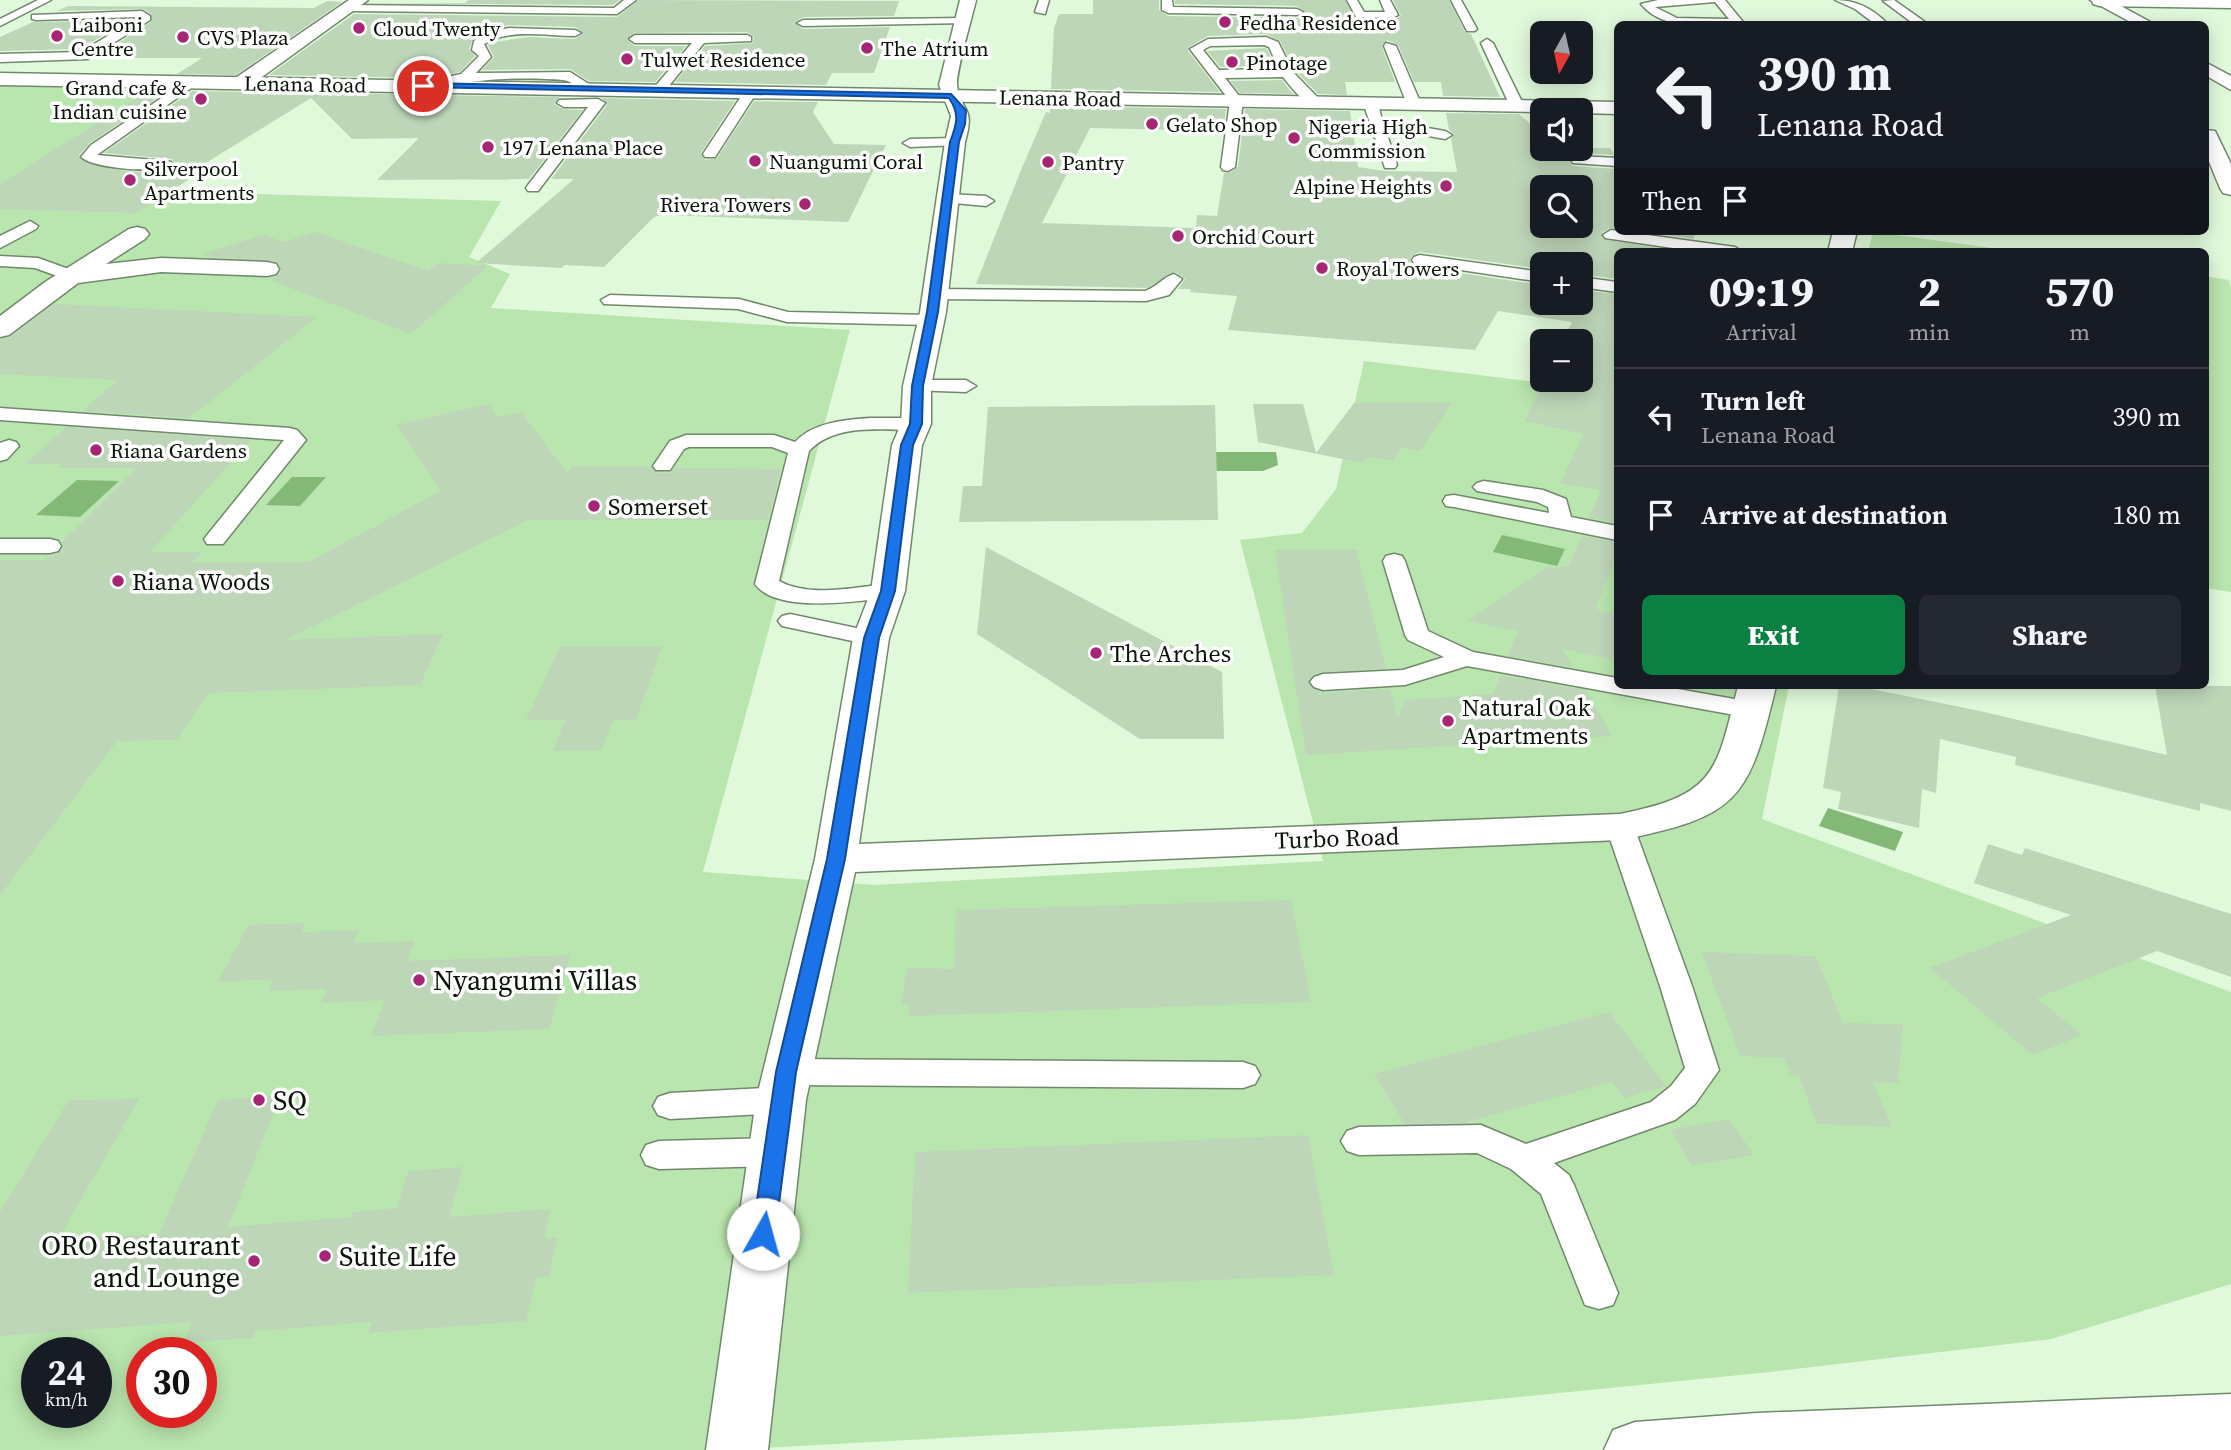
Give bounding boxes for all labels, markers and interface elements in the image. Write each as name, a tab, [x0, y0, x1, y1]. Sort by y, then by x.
place label: Fedha Residence	[1239, 8, 1397, 37]
place label: Laiboni Centre	[71, 10, 143, 63]
place label: Cloud Twenty	[373, 14, 501, 43]
marker: Fedha Residence	[1217, 14, 1233, 30]
marker: Cloud Twenty	[351, 20, 367, 36]
north arrow	[1530, 21, 1592, 84]
map controls	[1530, 21, 1593, 392]
place label: CVS Plaza	[197, 23, 289, 52]
marker: Laiboni Centre	[49, 28, 65, 44]
marker: CVS Plaza	[175, 29, 191, 45]
place label: The Atrium	[881, 34, 989, 63]
text: 390 m	[1757, 39, 1892, 106]
marker: The Atrium	[859, 40, 875, 56]
place label: Tulwet Residence	[641, 45, 805, 74]
place label: Pinotage	[1246, 48, 1328, 77]
icon: left	[1642, 49, 1733, 140]
marker: Tulwet Residence	[619, 51, 635, 67]
marker: Pinotage	[1224, 54, 1240, 70]
pin	[393, 56, 453, 116]
icon: arrive	[404, 67, 442, 105]
street label: Lenana Road	[244, 68, 367, 100]
place label: Grand cafe & Indian cuisine	[53, 73, 187, 126]
street label: Lenana Road	[999, 82, 1122, 114]
marker: Grand cafe & Indian cuisine	[193, 91, 209, 107]
button: sound	[1530, 98, 1593, 161]
text: Lenana Road	[1757, 103, 1944, 147]
place label: Gelato Shop	[1166, 110, 1278, 139]
place label: Nigeria High Commission	[1308, 112, 1428, 165]
marker: Gelato Shop	[1144, 116, 1160, 132]
marker: Nigeria High Commission	[1286, 130, 1302, 146]
place label: 197 Lenana Place	[502, 133, 663, 162]
marker: 197 Lenana Place	[480, 139, 496, 155]
place label: Nuangumi Coral	[769, 147, 923, 176]
place label: Pantry	[1062, 148, 1124, 177]
marker: Nuangumi Coral	[747, 153, 763, 169]
place label: Silverpool Apartments	[144, 154, 254, 207]
marker: Pantry	[1040, 154, 1056, 170]
marker: Silverpool Apartments	[122, 172, 138, 188]
place label: Alpine Heights	[1293, 172, 1432, 201]
button: search	[1530, 175, 1593, 238]
marker: Alpine Heights	[1438, 178, 1454, 194]
icon: arrive	[1716, 182, 1754, 220]
text: Then	[1642, 183, 1702, 219]
place label: Rivera Towers	[660, 190, 791, 219]
marker: Rivera Towers	[797, 196, 813, 212]
place label: Orchid Court	[1192, 222, 1314, 251]
marker: Orchid Court	[1170, 228, 1186, 244]
button: +	[1530, 252, 1593, 315]
place label: Royal Towers	[1336, 254, 1459, 283]
marker: Royal Towers	[1314, 260, 1330, 276]
text: 09:19	[1709, 262, 1814, 320]
text: 2	[1918, 262, 1941, 320]
text: 570	[2045, 262, 2114, 320]
text: Arrival	[1726, 316, 1797, 348]
text: min	[1909, 316, 1950, 348]
text: m	[2069, 316, 2090, 348]
button: −	[1530, 329, 1593, 392]
text: Turn left	[1701, 383, 1805, 419]
icon: left	[1642, 398, 1680, 436]
text: 390 m	[2113, 399, 2181, 435]
text: Lenana Road	[1701, 419, 1835, 451]
place label: Riana Gardens	[110, 436, 247, 465]
marker: Riana Gardens	[88, 442, 104, 458]
place label: Somerset	[608, 490, 708, 523]
icon: arrive	[1642, 496, 1680, 534]
text: Arrive at destination	[1701, 497, 1948, 533]
text: 180 m	[2113, 497, 2181, 533]
marker: Somerset	[586, 498, 602, 514]
place label: Riana Woods	[132, 565, 270, 598]
marker: Riana Woods	[110, 573, 126, 589]
button: Exit	[1642, 595, 1905, 675]
button: Share	[1919, 595, 2181, 675]
place label: The Arches	[1110, 637, 1231, 670]
marker: The Arches	[1088, 645, 1104, 661]
place label: Natural Oak Apartments	[1462, 691, 1591, 752]
marker: Natural Oak Apartments	[1440, 713, 1456, 729]
street label: Turbo Road	[1274, 819, 1400, 857]
place label: Nyangumi Villas	[433, 961, 637, 999]
marker: Nyangumi Villas	[411, 972, 427, 988]
place label: SQ	[273, 1081, 307, 1119]
marker: SQ	[251, 1092, 267, 1108]
position arrow	[726, 1197, 800, 1271]
place label: ORO Restaurant and Lounge	[41, 1226, 241, 1296]
place label: Suite Life	[339, 1237, 456, 1275]
marker: Suite Life	[317, 1248, 333, 1264]
marker: ORO Restaurant and Lounge	[246, 1253, 262, 1269]
speed limit sign: 30	[126, 1337, 217, 1428]
text: 24	[48, 1349, 85, 1397]
text: km/h	[45, 1387, 88, 1412]

